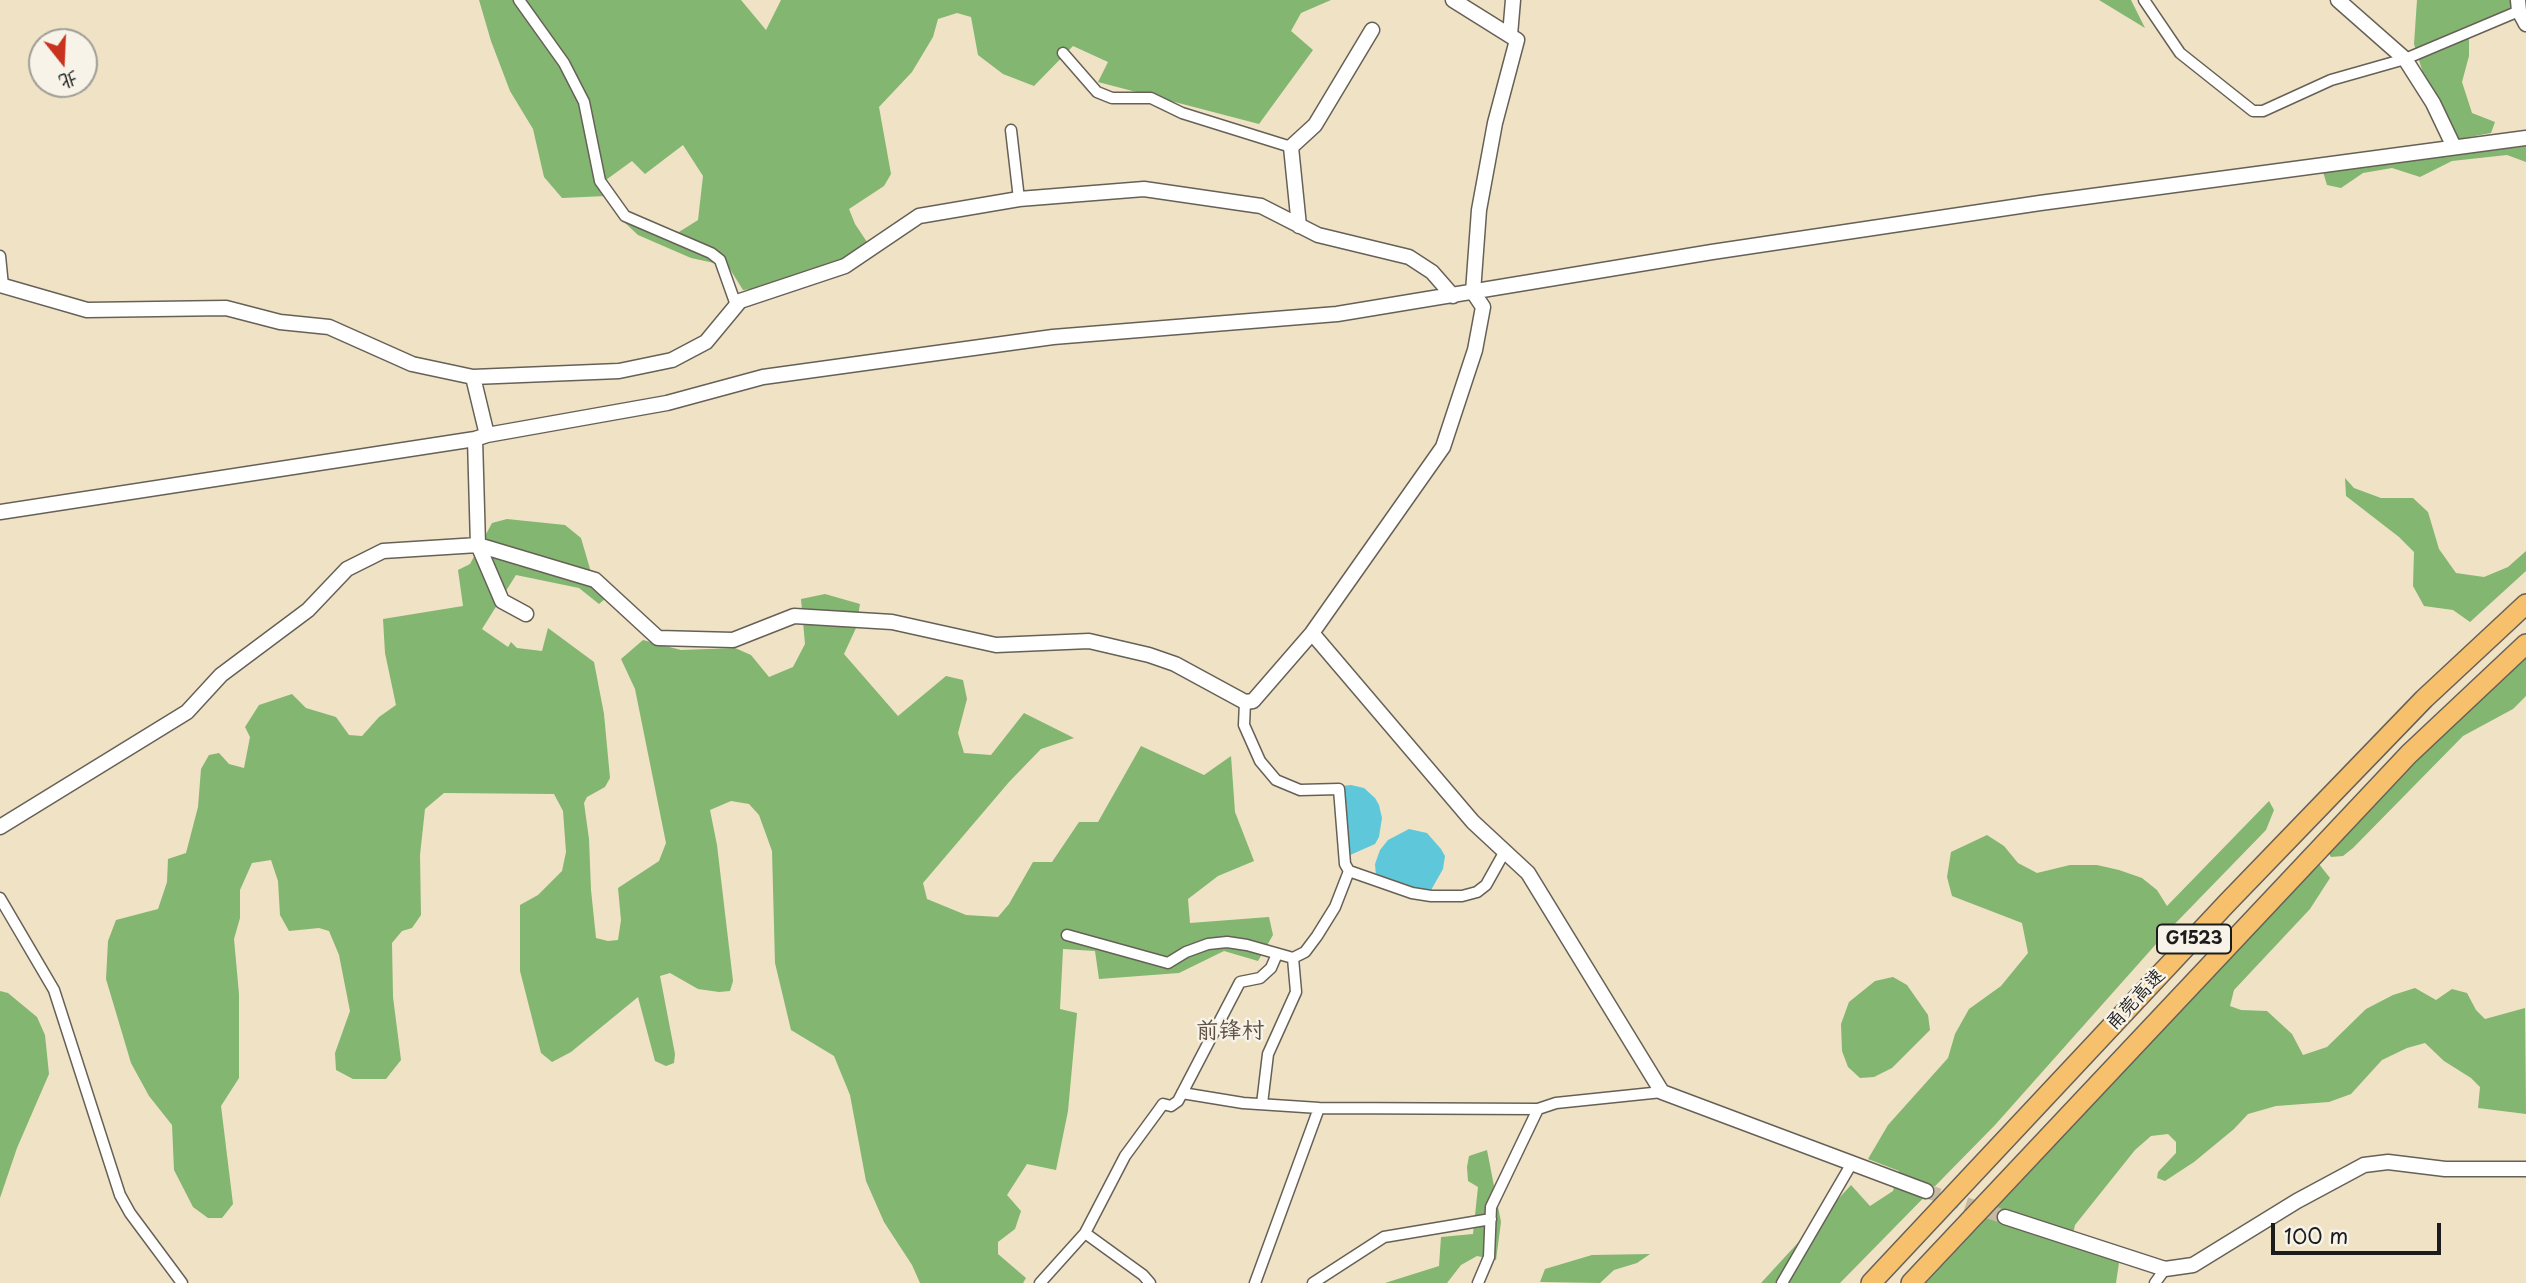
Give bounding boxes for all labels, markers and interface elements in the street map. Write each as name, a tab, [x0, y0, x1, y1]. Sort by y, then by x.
north arrow	[28, 28, 98, 98]
text: 北	[56, 65, 82, 97]
road number: G1523	[2157, 924, 2231, 954]
street label: 甬莞高速	[2102, 964, 2170, 1036]
district label: 前锋村	[1196, 1018, 1264, 1046]
scale bar	[2274, 1210, 2444, 1254]
text: 100 m	[2284, 1219, 2348, 1251]

